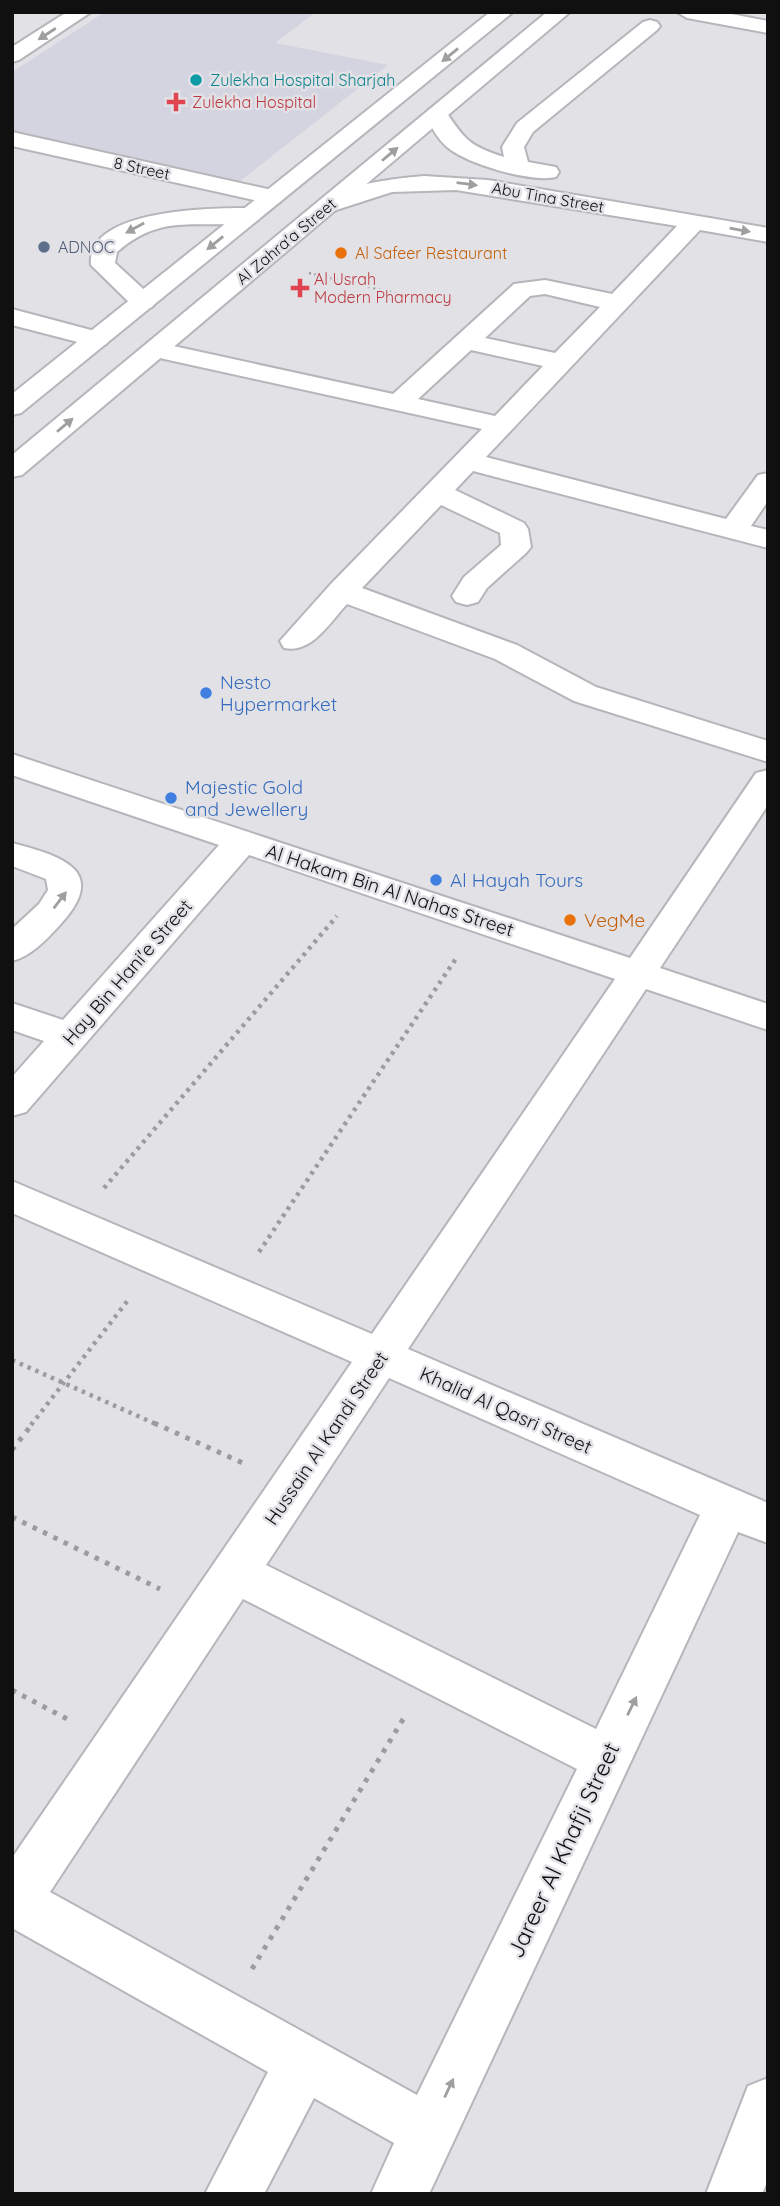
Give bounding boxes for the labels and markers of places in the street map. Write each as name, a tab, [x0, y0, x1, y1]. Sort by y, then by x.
place label: Zulekha Hospital Sharjah	[210, 70, 395, 90]
marker: Zulekha Hospital Sharjah	[188, 72, 204, 88]
marker: Zulekha Hospital	[166, 92, 186, 112]
place label: Zulekha Hospital	[192, 92, 316, 112]
place label: ADNOC	[58, 237, 114, 257]
marker: ADNOC	[36, 239, 52, 255]
place label: Al Safeer Restaurant	[355, 243, 507, 263]
marker: Al Safeer Restaurant	[333, 245, 349, 261]
place label: Al Usrah Modern Pharmacy	[314, 269, 452, 307]
marker: Al Usrah Modern Pharmacy	[292, 280, 308, 296]
place label: Nesto Hypermarket	[220, 670, 337, 716]
marker: Nesto Hypermarket	[198, 685, 214, 701]
place label: Majestic Gold and Jewellery	[185, 775, 308, 821]
marker: Majestic Gold and Jewellery	[163, 790, 179, 806]
place label: Al Hayah Tours	[450, 868, 583, 892]
marker: Al Hayah Tours	[428, 872, 444, 888]
place label: VegMe	[584, 908, 645, 932]
marker: VegMe	[562, 912, 578, 928]

